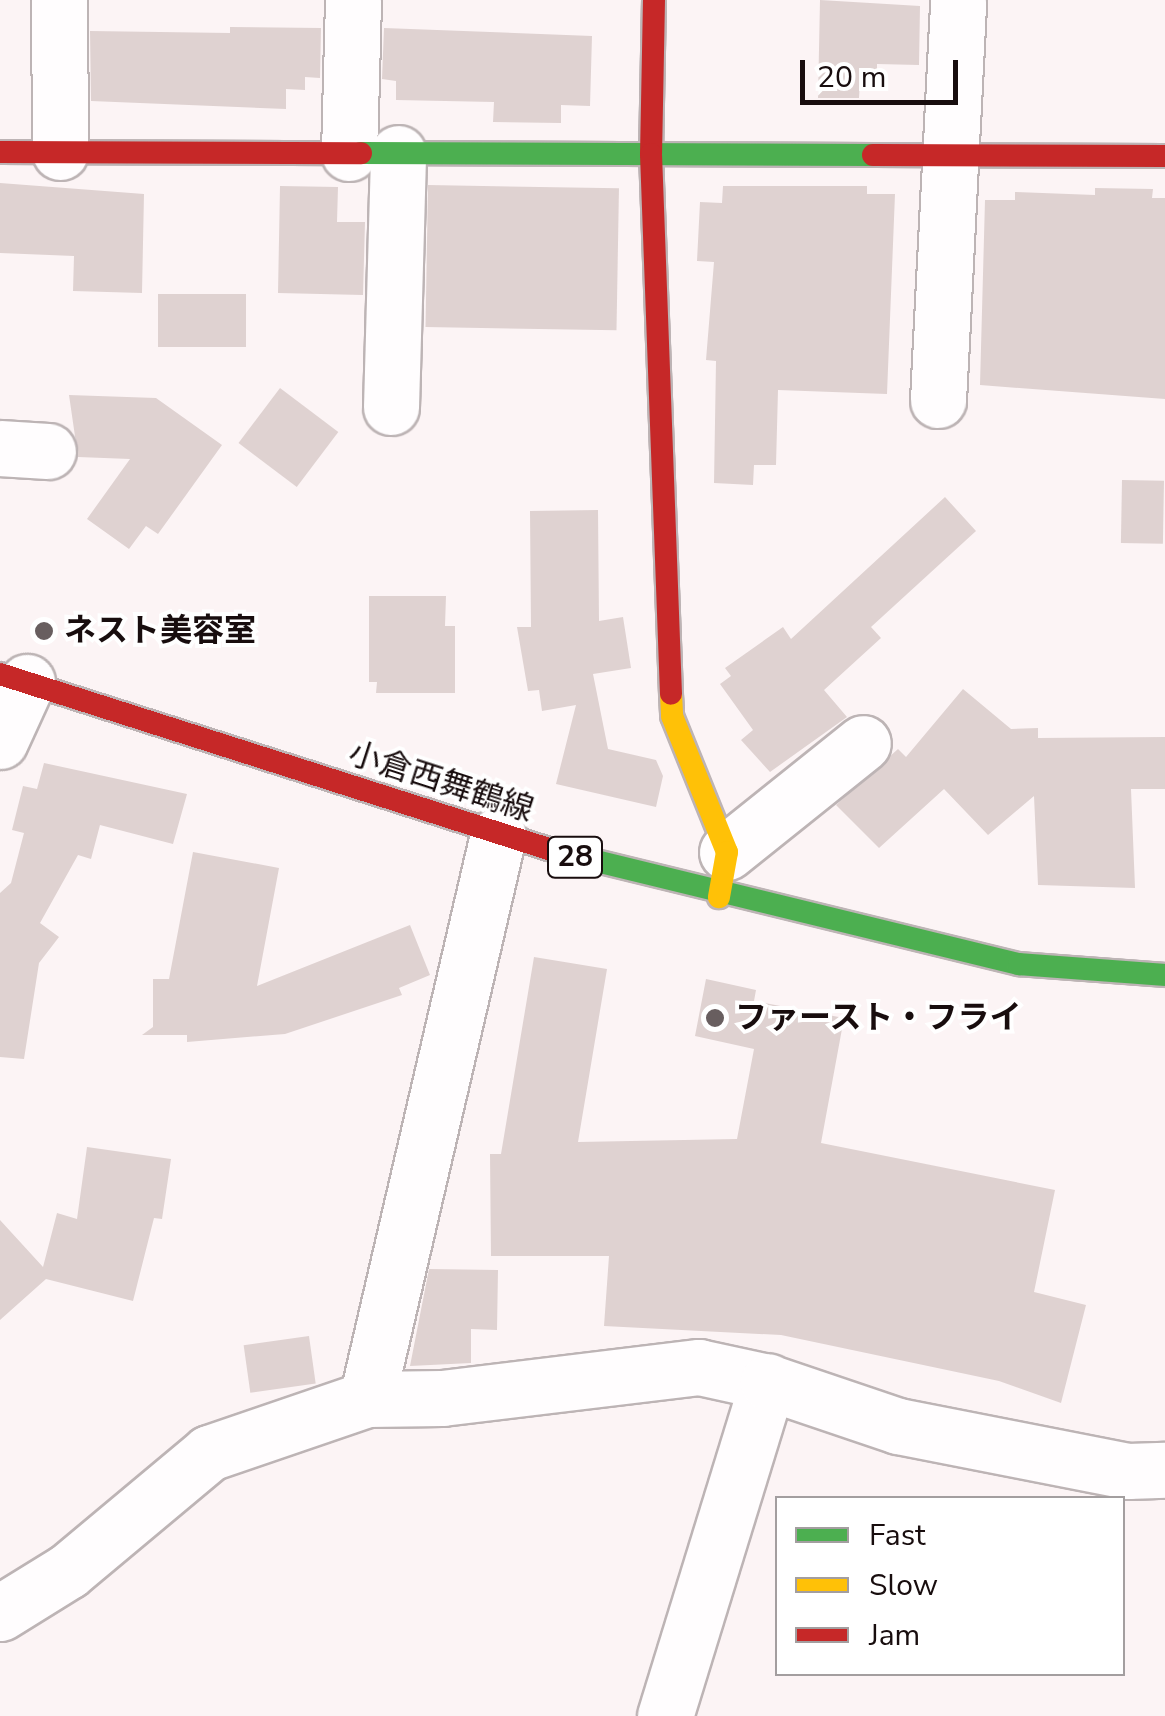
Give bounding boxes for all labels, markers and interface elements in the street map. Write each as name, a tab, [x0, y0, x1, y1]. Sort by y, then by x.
scale bar	[805, 40, 962, 102]
text: 20 m	[817, 57, 886, 98]
place label: ネスト美容室	[64, 612, 256, 650]
marker: ネスト美容室	[33, 620, 55, 642]
street label: 小倉西舞鶴線	[344, 734, 538, 830]
road number: 28	[545, 832, 605, 882]
place label: ファースト・フライ	[735, 999, 1023, 1037]
marker: ファースト・フライ	[704, 1007, 726, 1029]
legend	[775, 1496, 1125, 1676]
text: Fast	[869, 1515, 926, 1556]
text: Slow	[869, 1565, 938, 1606]
text: Jam	[869, 1615, 920, 1656]

